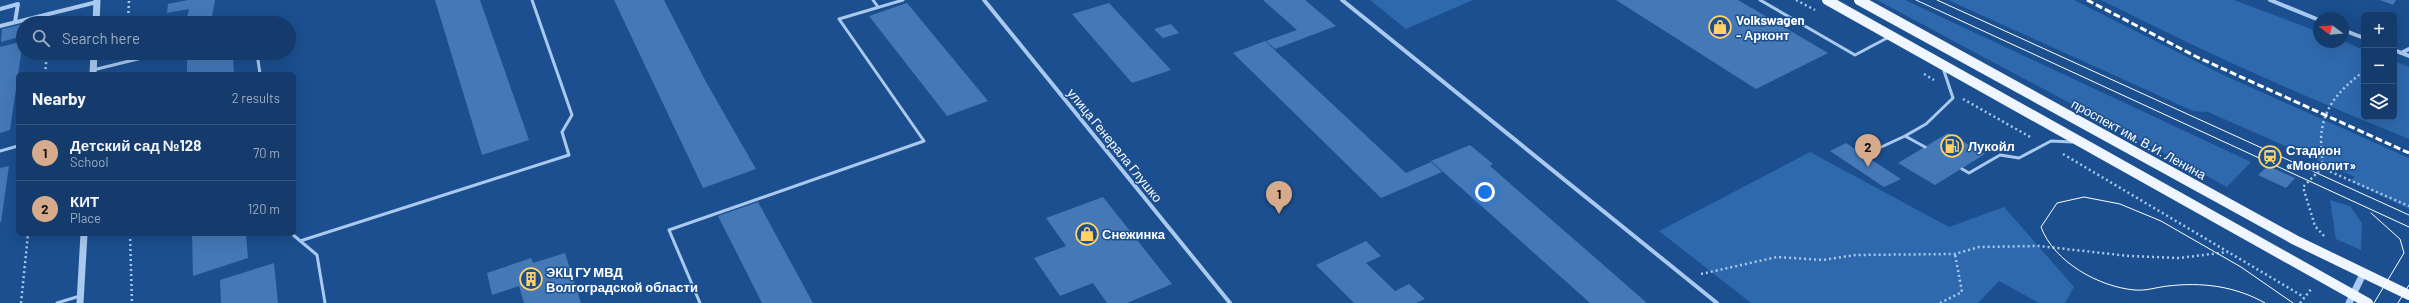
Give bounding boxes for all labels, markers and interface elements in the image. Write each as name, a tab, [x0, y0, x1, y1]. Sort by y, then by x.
place label: Volkswagen - Арконт	[1736, 12, 1805, 43]
north arrow	[2313, 12, 2349, 48]
map controls	[2361, 12, 2397, 120]
button: +	[2361, 12, 2397, 48]
shop icon: Volkswagen - Арконт	[1707, 14, 1733, 40]
search box	[16, 16, 296, 60]
icon: search	[30, 27, 52, 49]
text: Search here	[62, 29, 140, 47]
button: −	[2361, 48, 2397, 84]
button: layers	[2361, 84, 2397, 120]
street label: улица Генерала Глушко	[1064, 85, 1166, 205]
text: Nearby	[32, 88, 86, 108]
text: 2 results	[232, 90, 280, 106]
street label: проспект им. В.И. Ленина	[2069, 95, 2210, 183]
fuel station icon: Лукойл	[1939, 133, 1965, 159]
pin: 2	[1855, 134, 1881, 167]
text: Детский сад №128	[70, 136, 201, 154]
place label: Лукойл	[1968, 138, 2015, 154]
place label: Стадион «Монолит»	[2286, 142, 2356, 173]
station icon: Стадион «Монолит»	[2257, 144, 2283, 170]
text: 1	[43, 145, 47, 161]
text: 70 m	[253, 145, 280, 161]
text: School	[70, 154, 108, 170]
pin: 1	[1266, 181, 1292, 214]
your location	[1475, 182, 1495, 202]
text: КИТ	[70, 192, 99, 210]
text: 2	[41, 201, 49, 217]
text: 120 m	[248, 201, 280, 217]
text: Place	[70, 210, 101, 226]
shop icon: Снежинка	[1074, 221, 1100, 247]
place label: Снежинка	[1102, 226, 1166, 242]
place label: ЭКЦ ГУ МВД Волгоградской области	[546, 264, 698, 295]
building icon: ЭКЦ ГУ МВД Волгоградской области	[518, 266, 544, 292]

